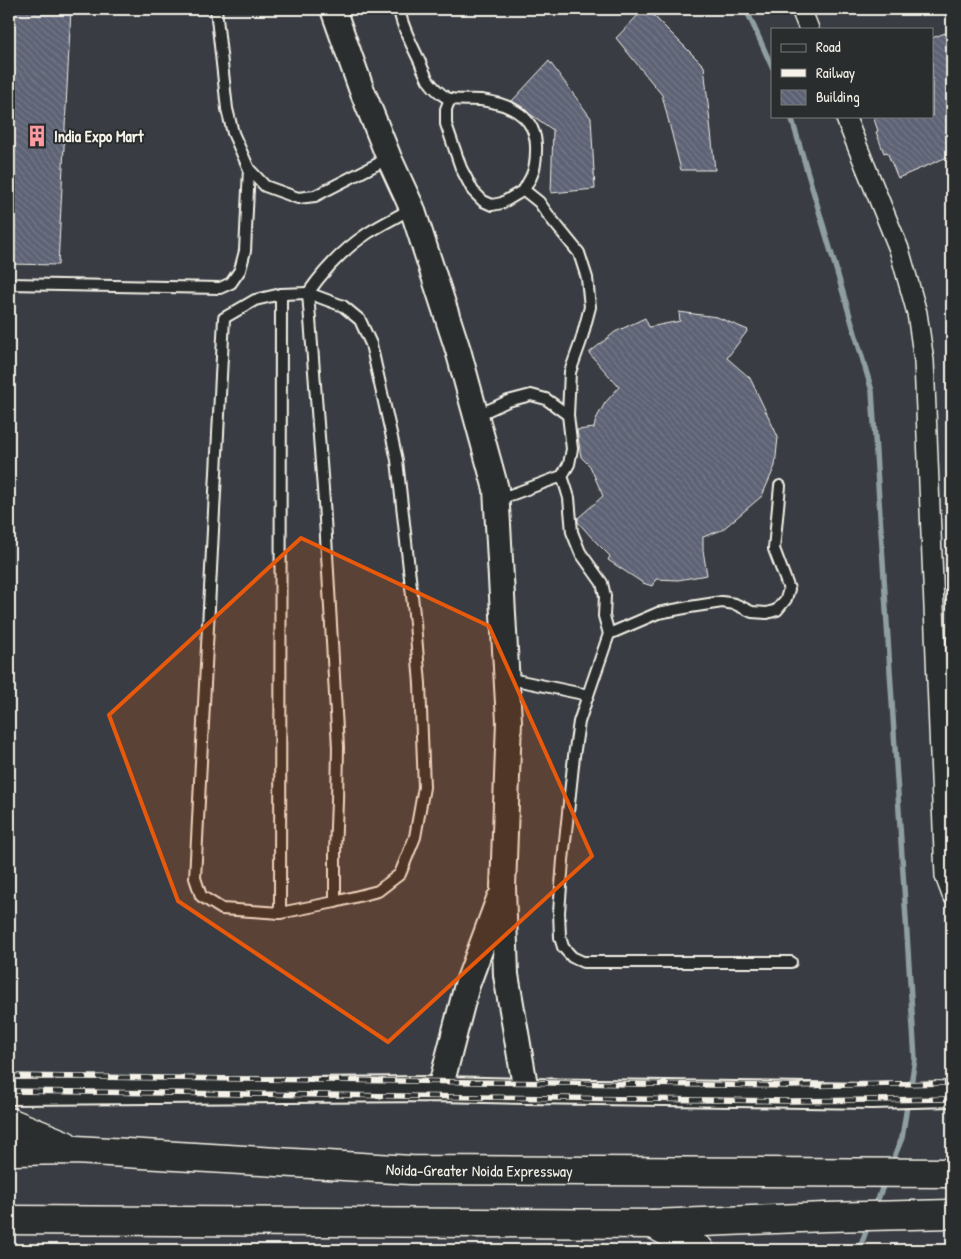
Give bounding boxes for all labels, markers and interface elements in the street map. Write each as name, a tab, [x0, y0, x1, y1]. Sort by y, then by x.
legend	[771, 28, 934, 118]
text: Road	[816, 36, 841, 57]
text: Railway	[816, 62, 855, 83]
text: Building	[816, 86, 860, 107]
building icon: India Expo Mart	[24, 123, 50, 149]
place label: India Expo Mart	[54, 125, 144, 148]
street label: Noida-Greater Noida Expressway	[385, 1158, 573, 1182]

